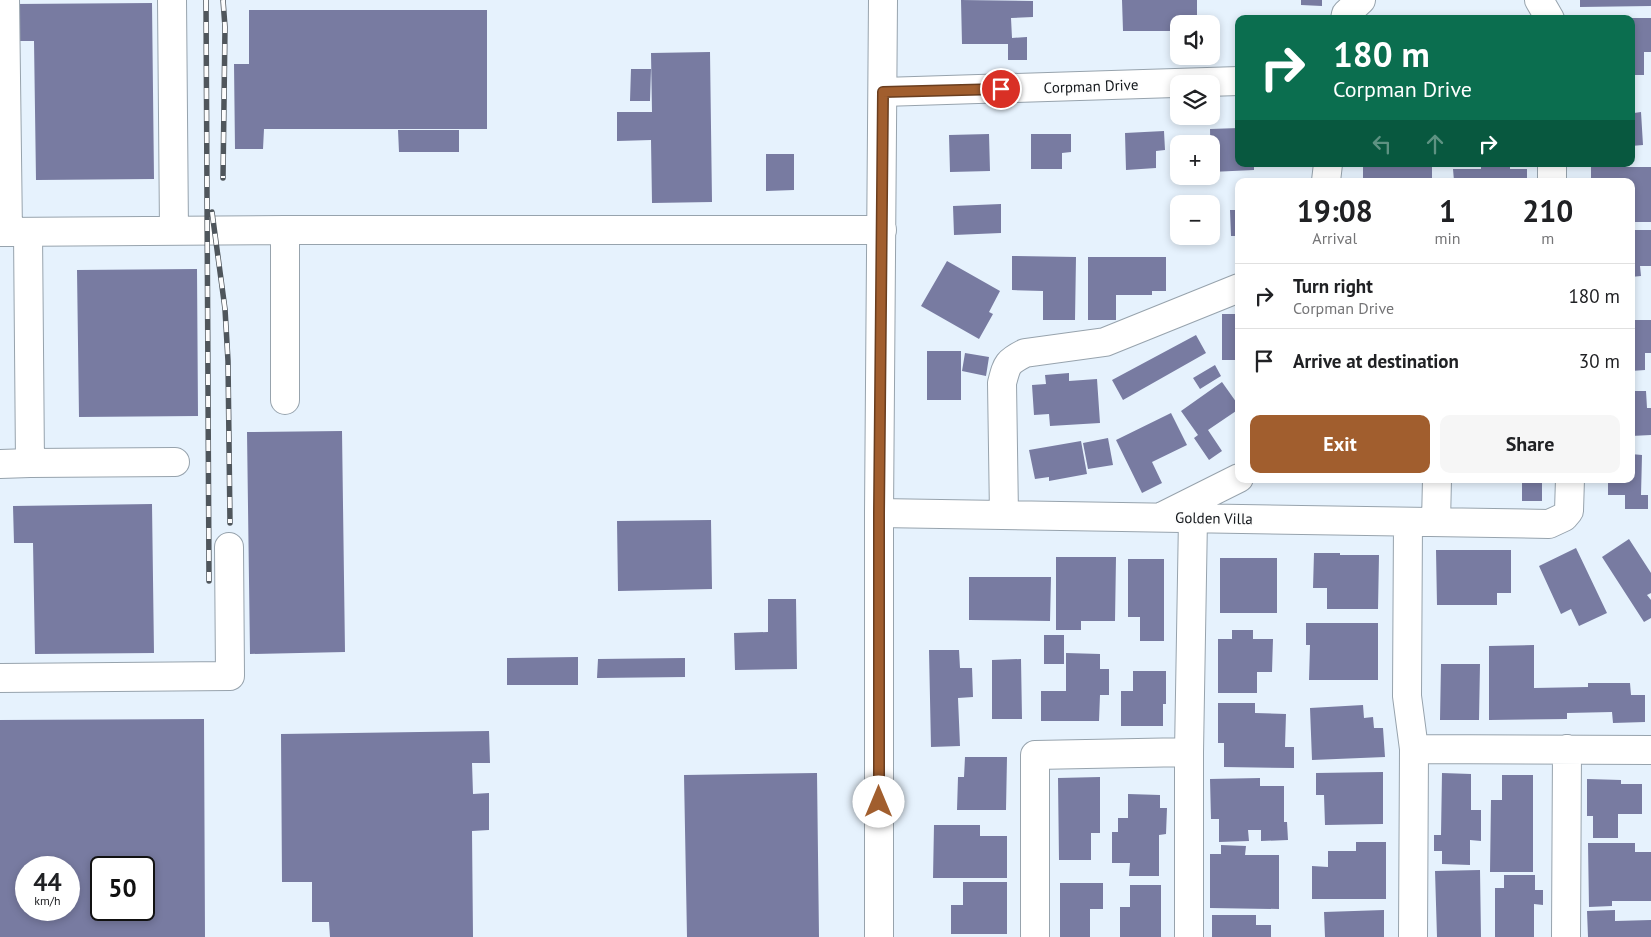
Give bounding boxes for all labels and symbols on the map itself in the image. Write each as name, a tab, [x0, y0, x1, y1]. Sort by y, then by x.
pin	[980, 68, 1022, 110]
street label: Corpman Drive	[1043, 75, 1139, 97]
street label: Golden Villa	[1175, 508, 1253, 528]
position arrow	[852, 775, 904, 827]
speed limit sign: 50	[90, 856, 155, 921]

